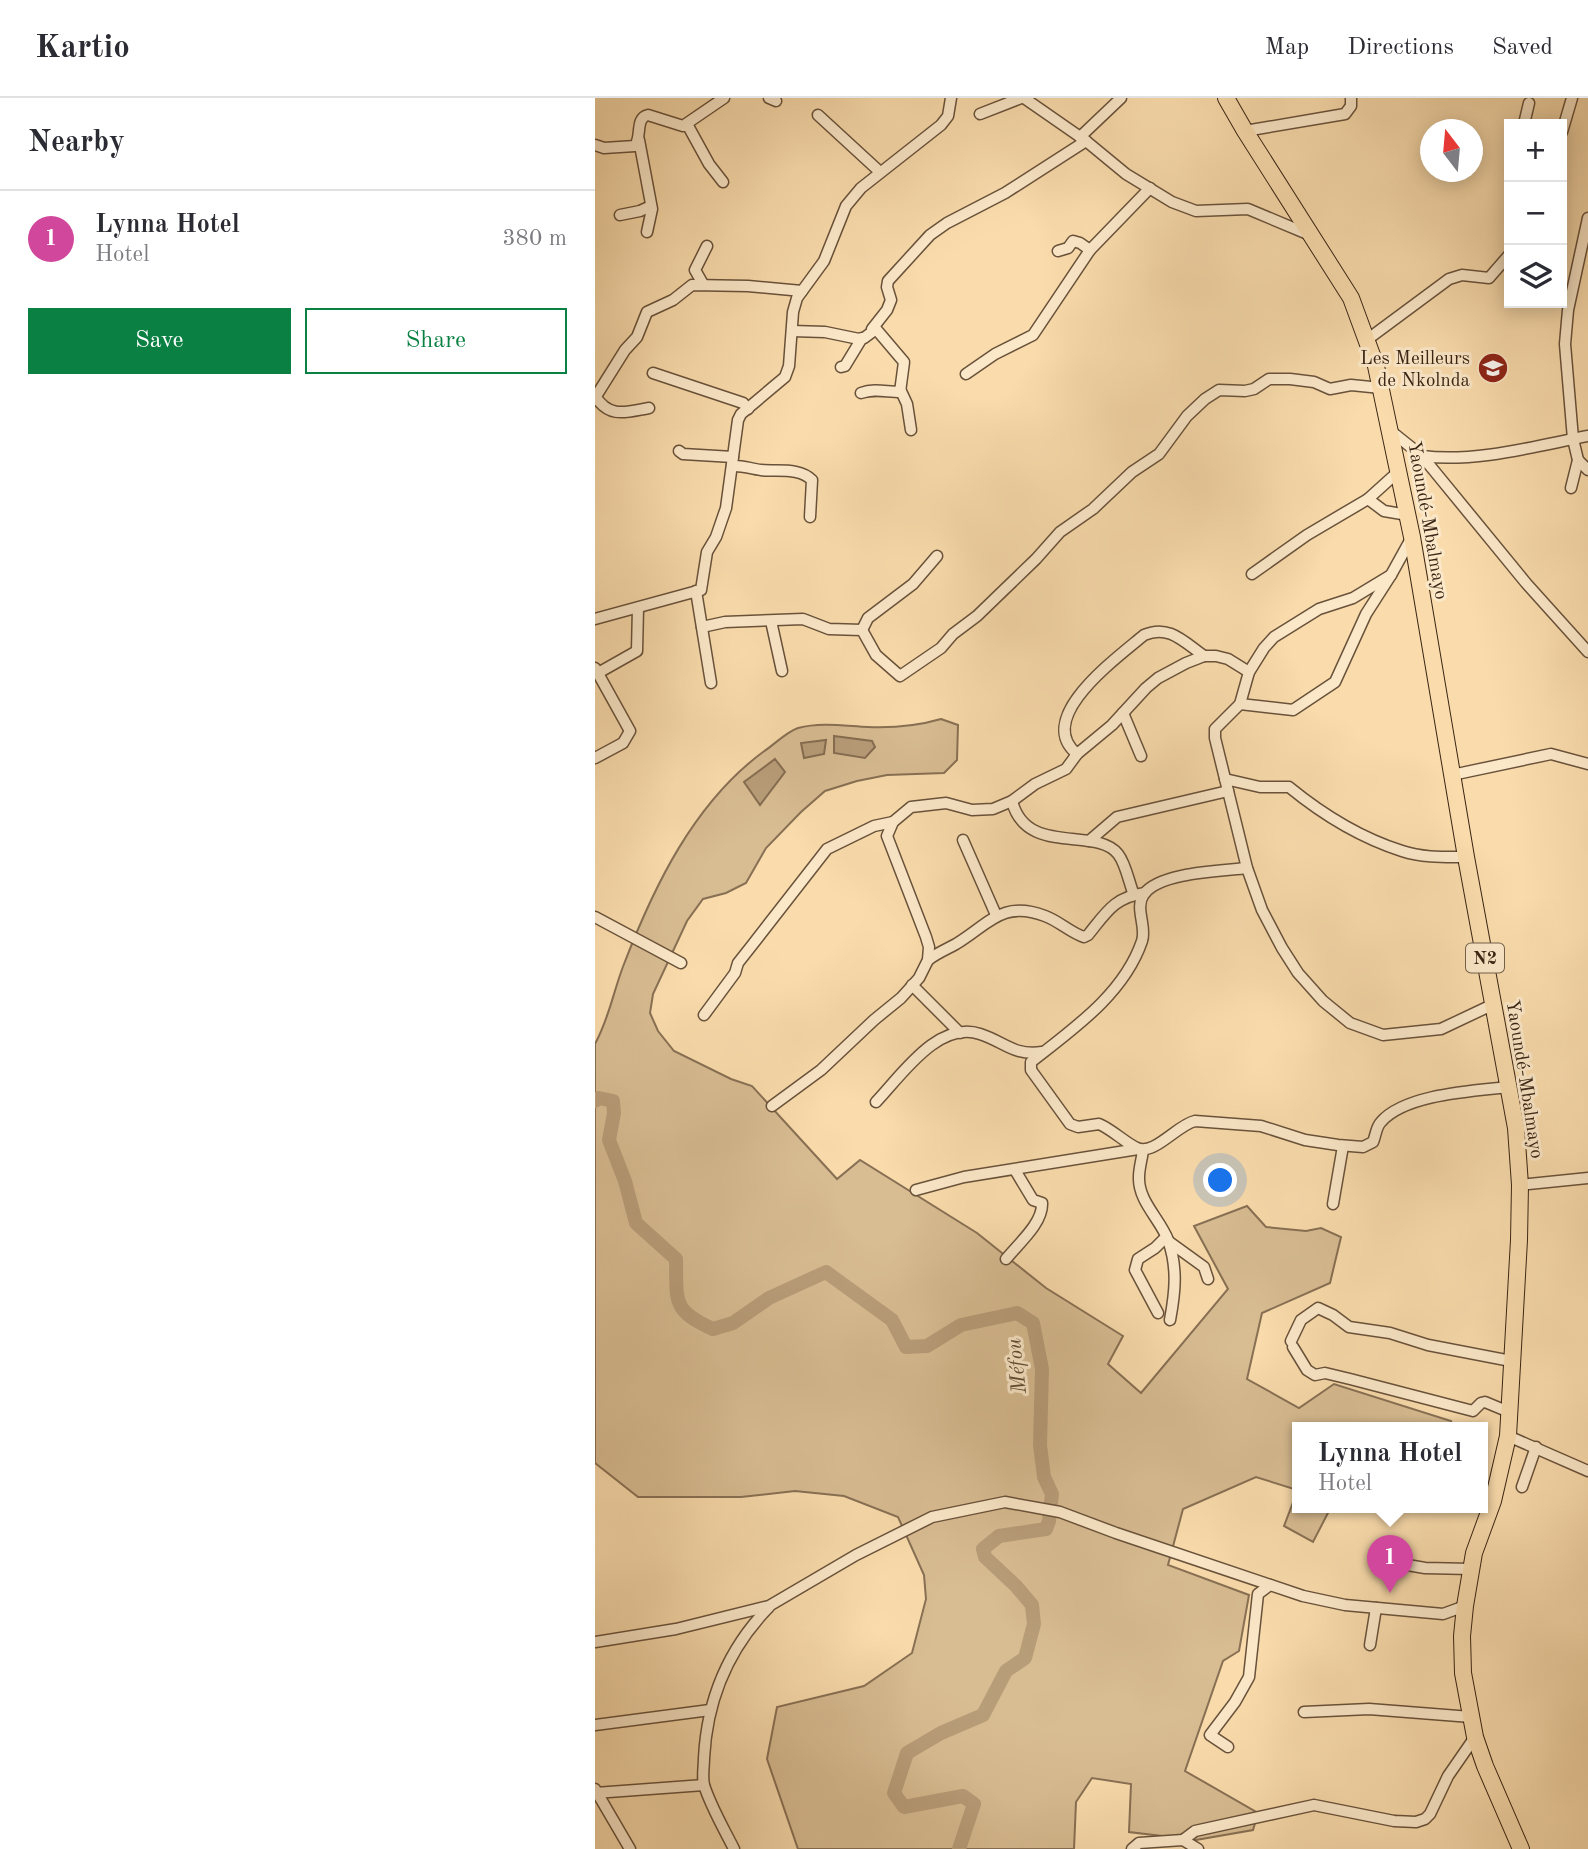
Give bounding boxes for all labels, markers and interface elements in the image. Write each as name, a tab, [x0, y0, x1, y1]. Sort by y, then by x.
text: Kartio	[35, 32, 130, 65]
text: Map	[1265, 36, 1309, 60]
text: Directions	[1347, 36, 1454, 60]
text: Saved	[1492, 36, 1553, 60]
north arrow	[1420, 119, 1483, 182]
map controls	[1504, 119, 1567, 308]
button: +	[1504, 119, 1567, 182]
text: Nearby	[28, 128, 125, 158]
button: −	[1504, 182, 1567, 245]
text: Lynna Hotel	[95, 212, 240, 238]
text: 1	[44, 227, 58, 250]
text: 380 m	[502, 227, 567, 250]
text: Hotel	[95, 243, 149, 266]
button: layers	[1504, 245, 1567, 308]
button: Save	[28, 308, 291, 374]
button: Share	[305, 308, 567, 374]
place label: Les Meilleurs de Nkolnda	[1360, 350, 1471, 391]
school or university icon: Les Meilleurs de Nkolnda	[1476, 351, 1510, 385]
street label: Yaoundé-Mbalmayo	[1403, 440, 1450, 601]
road number: N2	[1466, 944, 1504, 972]
street label: Yaoundé-Mbalmayo	[1502, 999, 1545, 1160]
your location	[1203, 1163, 1237, 1197]
water label: Méfou	[1004, 1337, 1031, 1396]
popup	[1292, 1422, 1488, 1513]
text: Lynna Hotel	[1318, 1441, 1462, 1467]
text: Hotel	[1318, 1472, 1372, 1495]
pin: 1	[1367, 1535, 1413, 1593]

